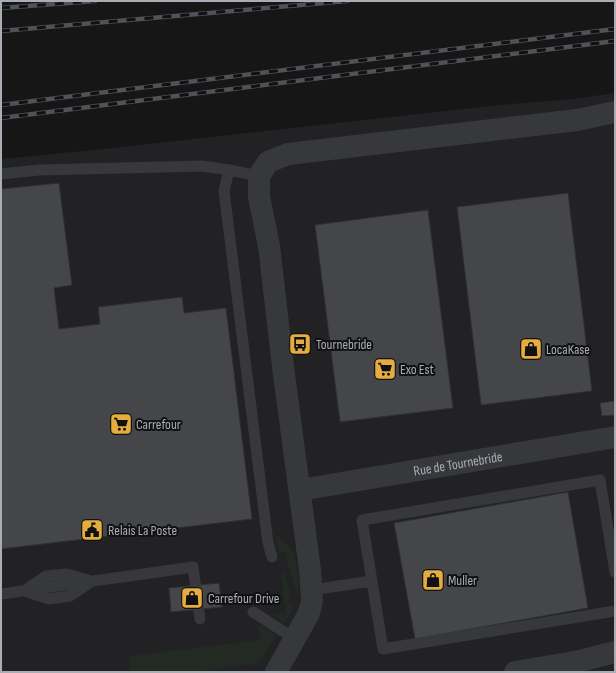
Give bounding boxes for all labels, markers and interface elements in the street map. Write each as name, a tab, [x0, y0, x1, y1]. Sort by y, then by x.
bus stop icon: Tournebride	[287, 331, 313, 357]
place label: Tournebride	[316, 336, 372, 353]
shop icon: LocaKase	[518, 336, 544, 362]
place label: LocaKase	[546, 341, 590, 358]
supermarket icon: Exo Est	[372, 356, 398, 382]
place label: Exo Est	[400, 361, 434, 378]
supermarket icon: Carrefour	[108, 411, 134, 437]
place label: Carrefour	[136, 416, 181, 433]
street label: Rue de Tournebride	[412, 448, 504, 480]
public building icon: Relais La Poste	[79, 517, 105, 543]
place label: Relais La Poste	[108, 522, 177, 539]
shop icon: Muller	[420, 567, 446, 593]
place label: Muller	[448, 572, 477, 589]
shop icon: Carrefour Drive	[179, 585, 205, 611]
place label: Carrefour Drive	[208, 590, 279, 607]

